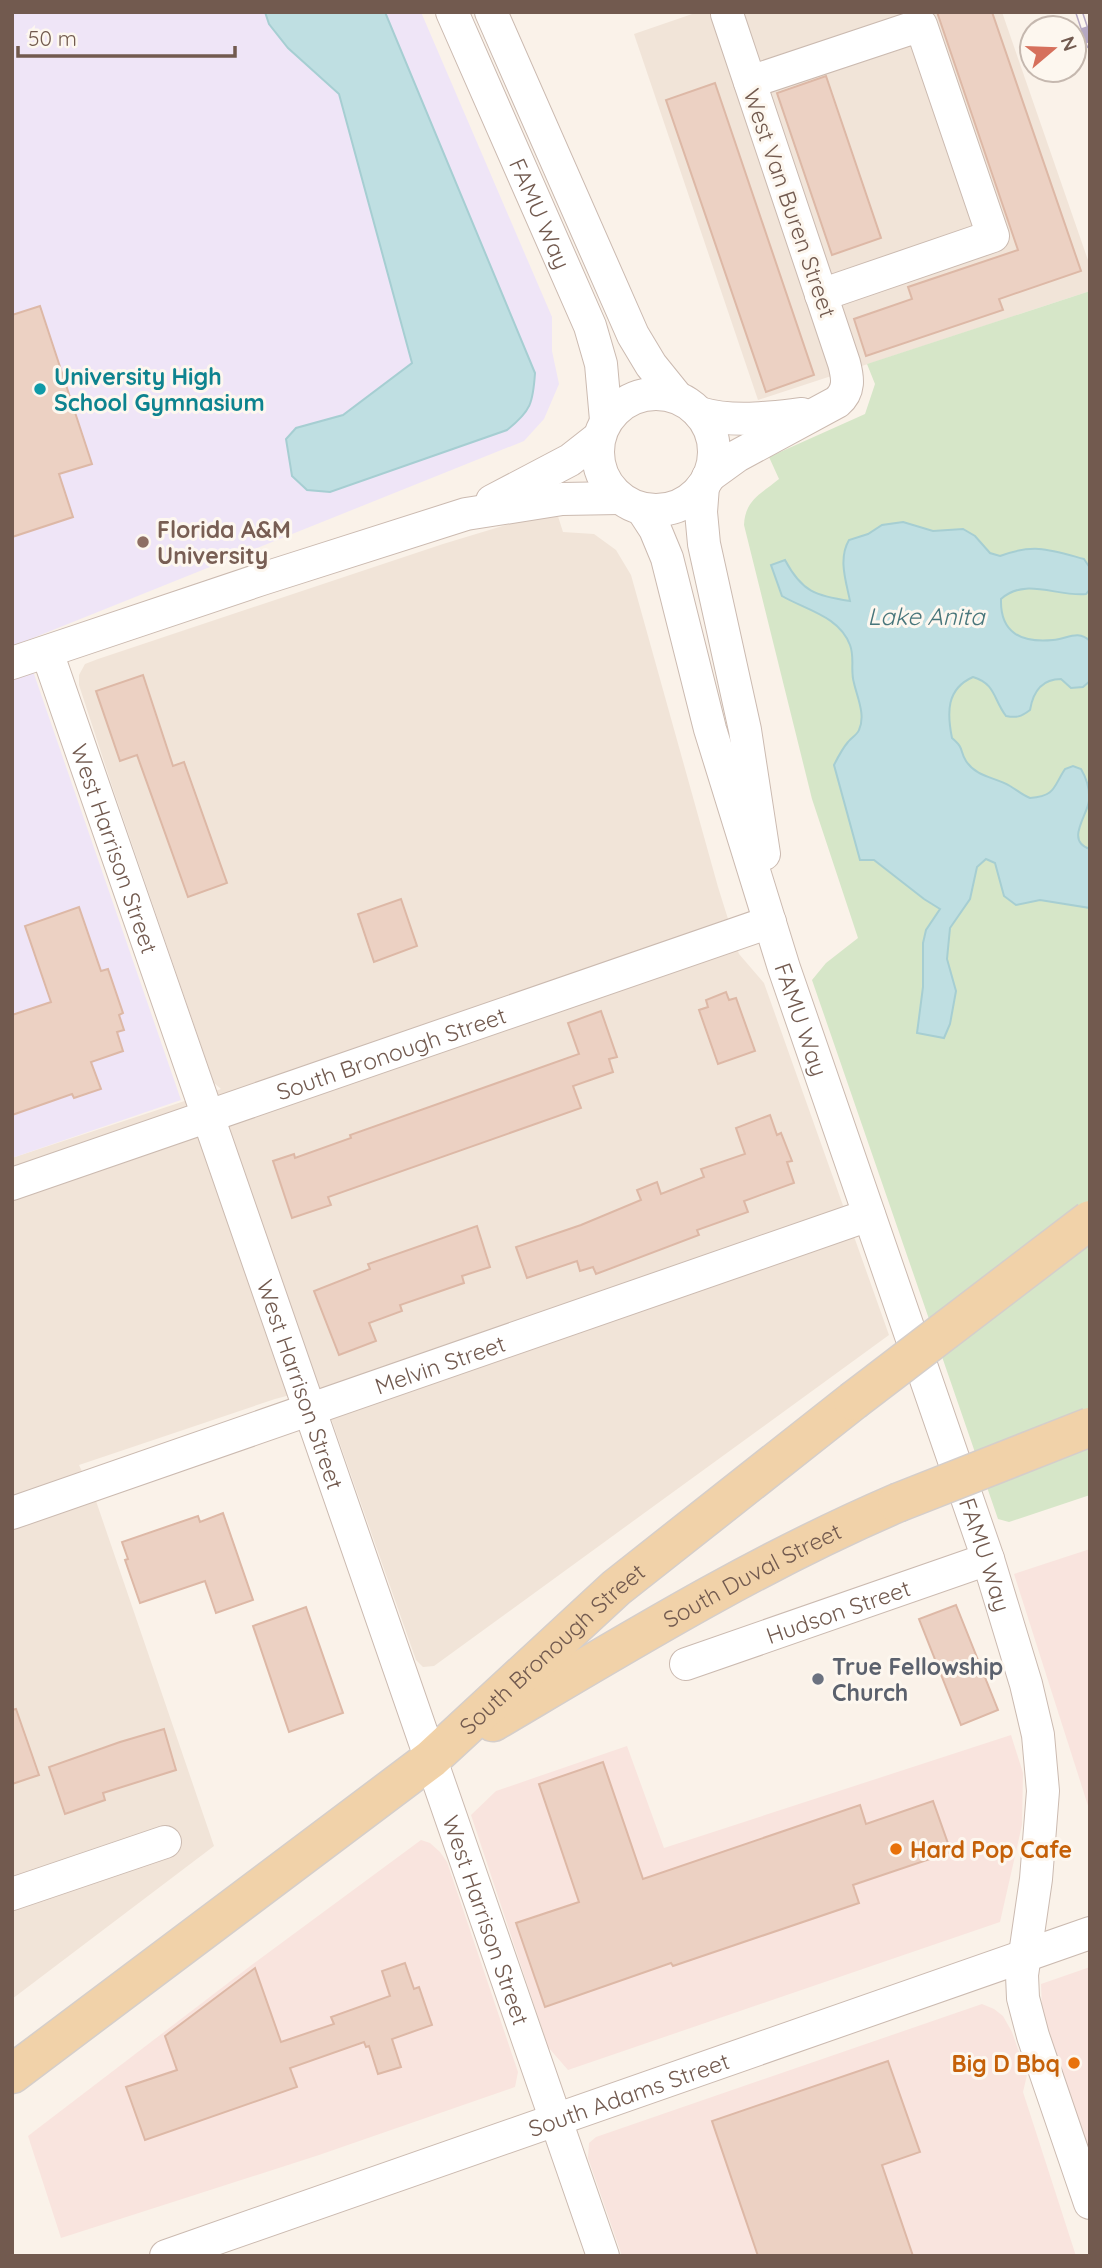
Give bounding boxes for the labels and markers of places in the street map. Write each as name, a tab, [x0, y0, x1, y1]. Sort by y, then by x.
place label: University High School Gymnasium	[54, 362, 265, 417]
marker: University High School Gymnasium	[32, 381, 48, 397]
place label: Florida A&M University	[157, 515, 291, 570]
marker: Florida A&M University	[135, 534, 151, 550]
place label: True Fellowship Church	[832, 1652, 1003, 1707]
marker: True Fellowship Church	[810, 1671, 826, 1687]
place label: Hard Pop Cafe	[910, 1835, 1072, 1864]
marker: Hard Pop Cafe	[888, 1841, 904, 1857]
place label: Big D Bbq	[952, 2049, 1060, 2078]
marker: Big D Bbq	[1066, 2055, 1082, 2071]

